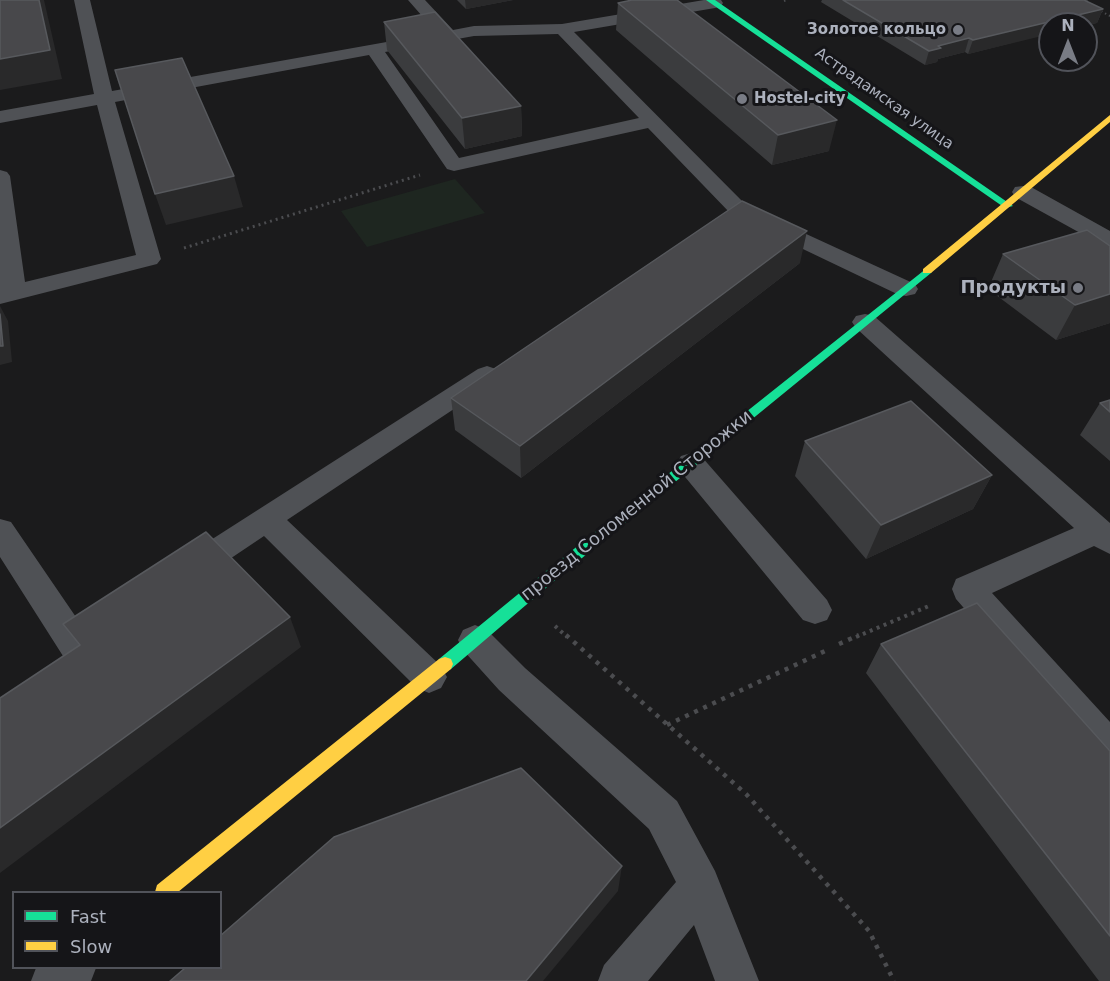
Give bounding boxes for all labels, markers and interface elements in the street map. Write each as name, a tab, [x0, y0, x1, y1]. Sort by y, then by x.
north arrow	[1038, 12, 1098, 72]
text: N	[1061, 16, 1075, 35]
place label: Золотое кольцо	[807, 21, 946, 39]
marker: Золотое кольцо	[951, 23, 965, 37]
street label: Астрадамская улица	[811, 44, 957, 154]
place label: Hostel-city	[754, 90, 845, 108]
marker: Hostel-city	[735, 92, 749, 106]
place label: Продукты	[960, 277, 1066, 299]
marker: Продукты	[1071, 281, 1085, 295]
street label: проезд Соломенной Сторожки	[517, 406, 757, 606]
legend	[12, 891, 222, 969]
text: Fast	[70, 906, 106, 927]
text: Slow	[70, 936, 112, 957]

